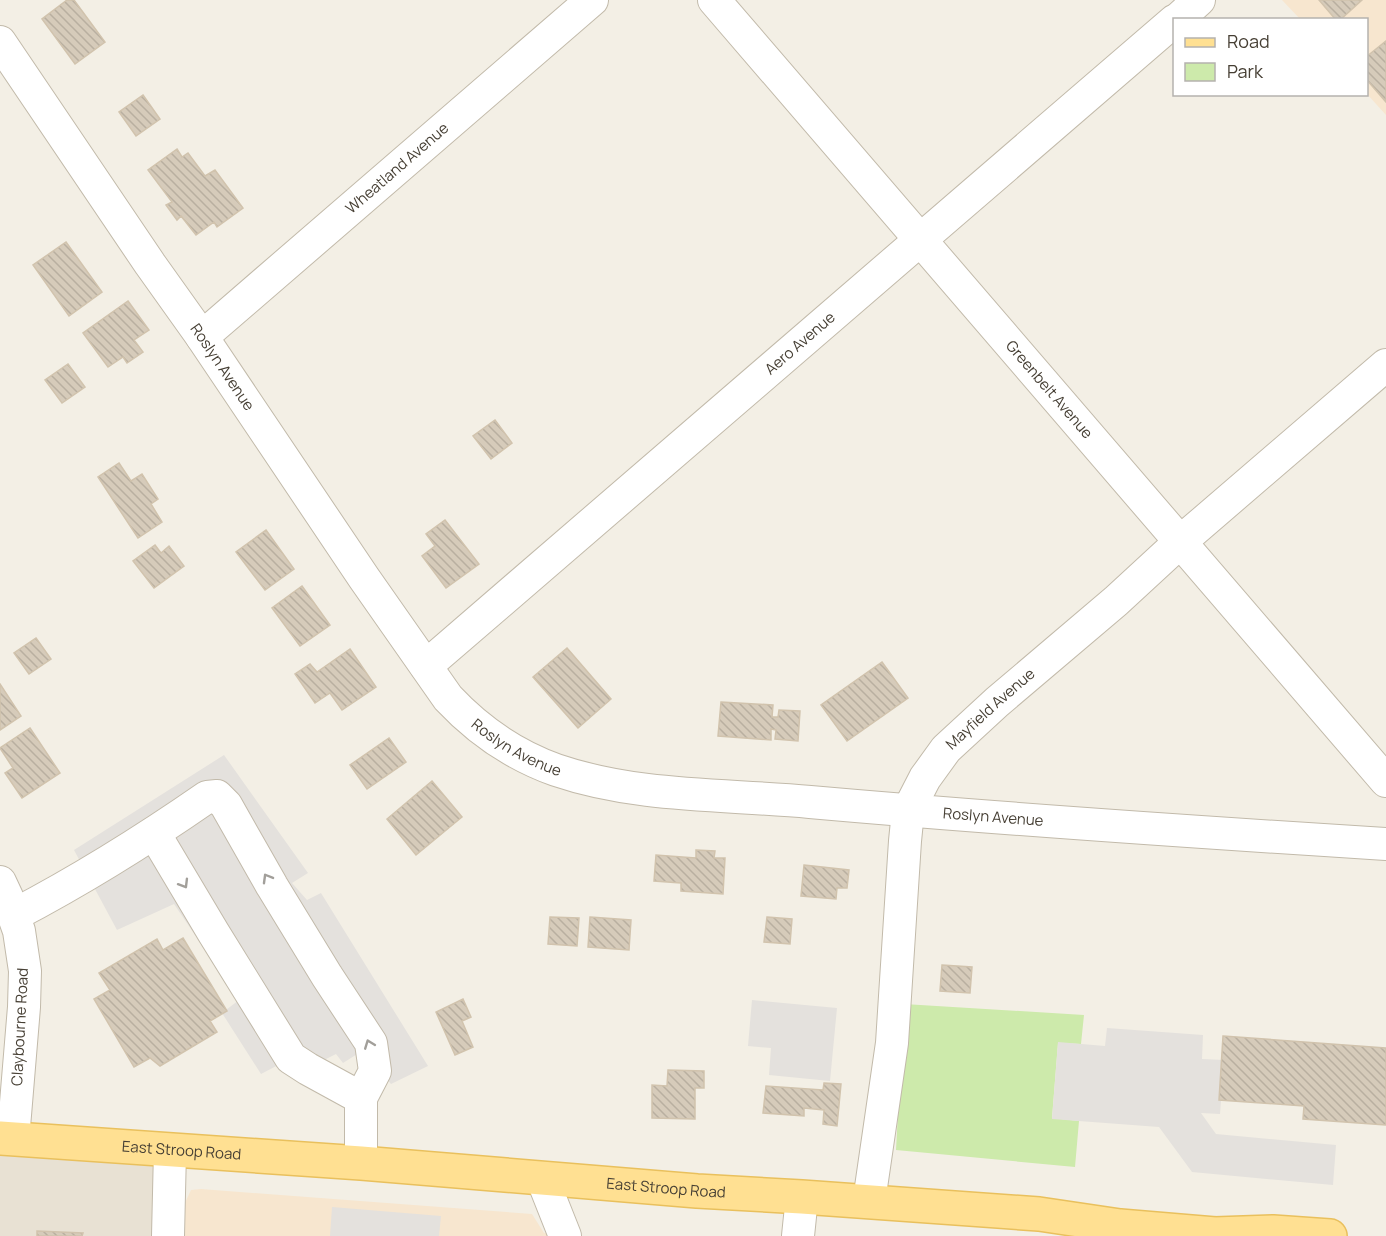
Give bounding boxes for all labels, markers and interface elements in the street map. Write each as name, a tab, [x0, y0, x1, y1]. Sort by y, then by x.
legend	[1173, 18, 1368, 96]
text: Road	[1227, 29, 1270, 53]
text: Park	[1227, 59, 1264, 83]
street label: Wheatland Avenue	[341, 117, 453, 218]
street label: Aero Avenue	[760, 307, 840, 379]
street label: Roslyn Avenue	[186, 319, 260, 415]
street label: Greenbelt Avenue	[1001, 336, 1098, 443]
street label: Mayfield Avenue	[941, 663, 1039, 754]
street label: Roslyn Avenue	[467, 714, 565, 781]
street label: Roslyn Avenue	[942, 802, 1045, 831]
one-way arrow	[263, 873, 274, 884]
one-way arrow	[176, 878, 188, 888]
street label: Claybourne Road	[6, 967, 33, 1087]
one-way arrow	[363, 1039, 376, 1049]
street label: East Stroop Road	[121, 1135, 242, 1165]
street label: East Stroop Road	[606, 1172, 726, 1203]

